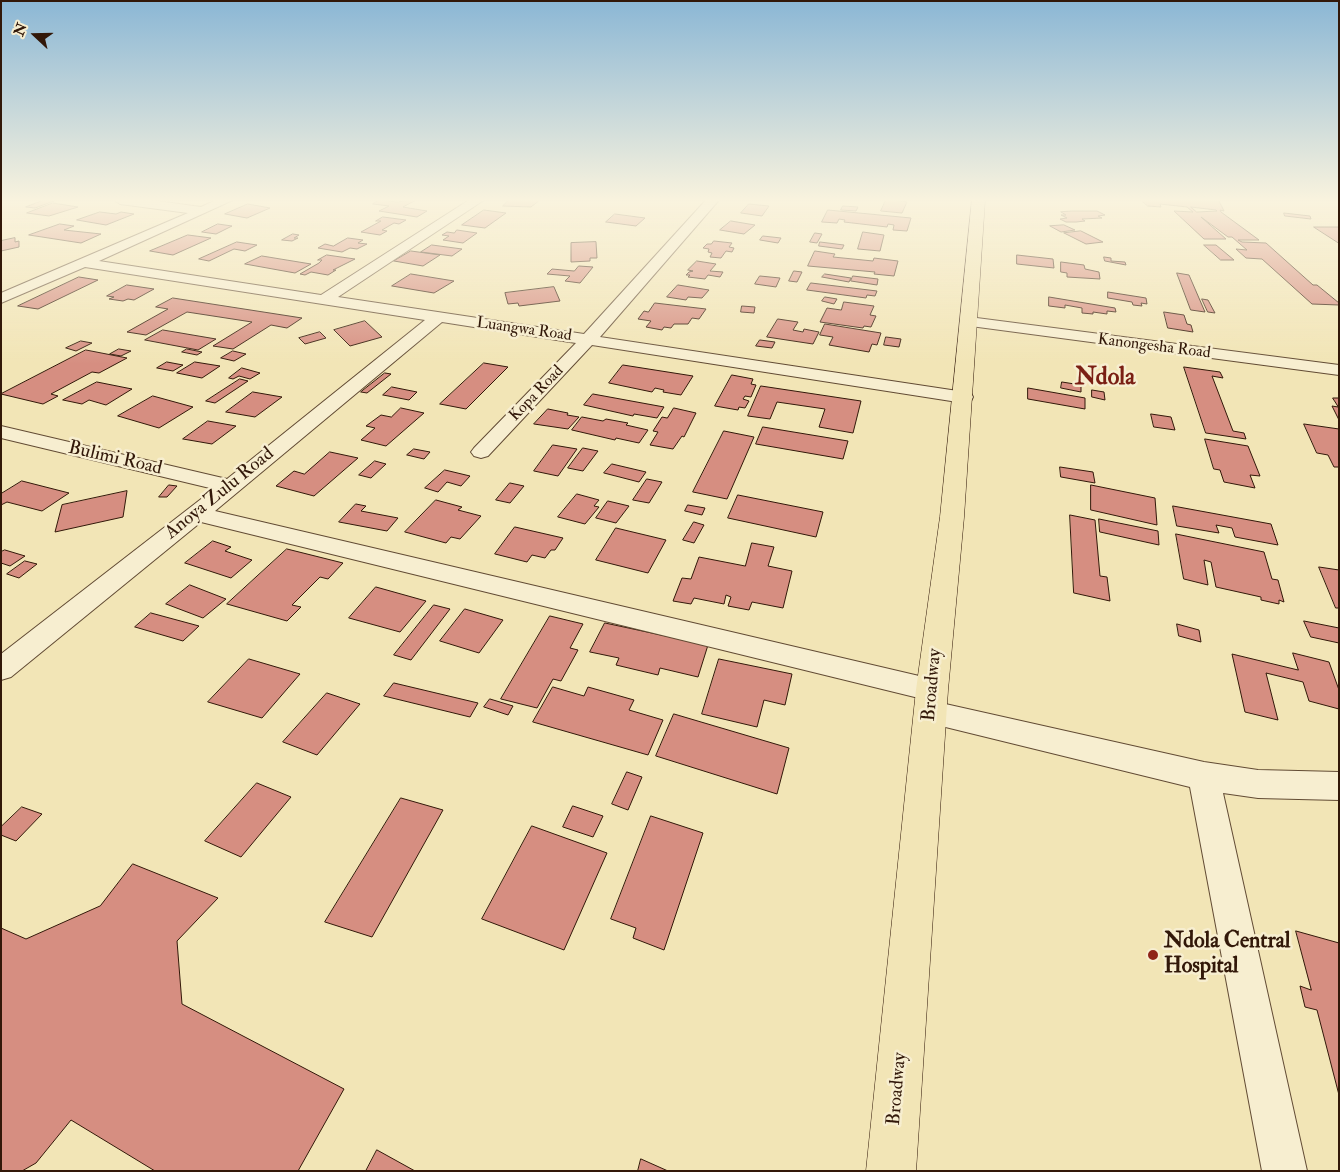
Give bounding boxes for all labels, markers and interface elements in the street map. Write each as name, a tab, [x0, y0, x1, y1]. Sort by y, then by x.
north arrow	[10, 10, 60, 60]
text: N	[10, 21, 31, 38]
street label: Luangwa Road	[475, 314, 573, 346]
street label: Kanongesha Road	[1096, 331, 1212, 363]
street label: Kopa Road	[506, 362, 568, 426]
district label: Ndola	[1075, 365, 1135, 393]
street label: Bulimi Road	[66, 437, 164, 481]
street label: Anoya Zulu Road	[161, 443, 279, 545]
street label: Broadway	[918, 648, 948, 722]
place label: Ndola Central Hospital	[1164, 929, 1290, 980]
marker: Ndola Central Hospital	[1146, 948, 1160, 962]
street label: Broadway	[883, 1052, 913, 1126]

